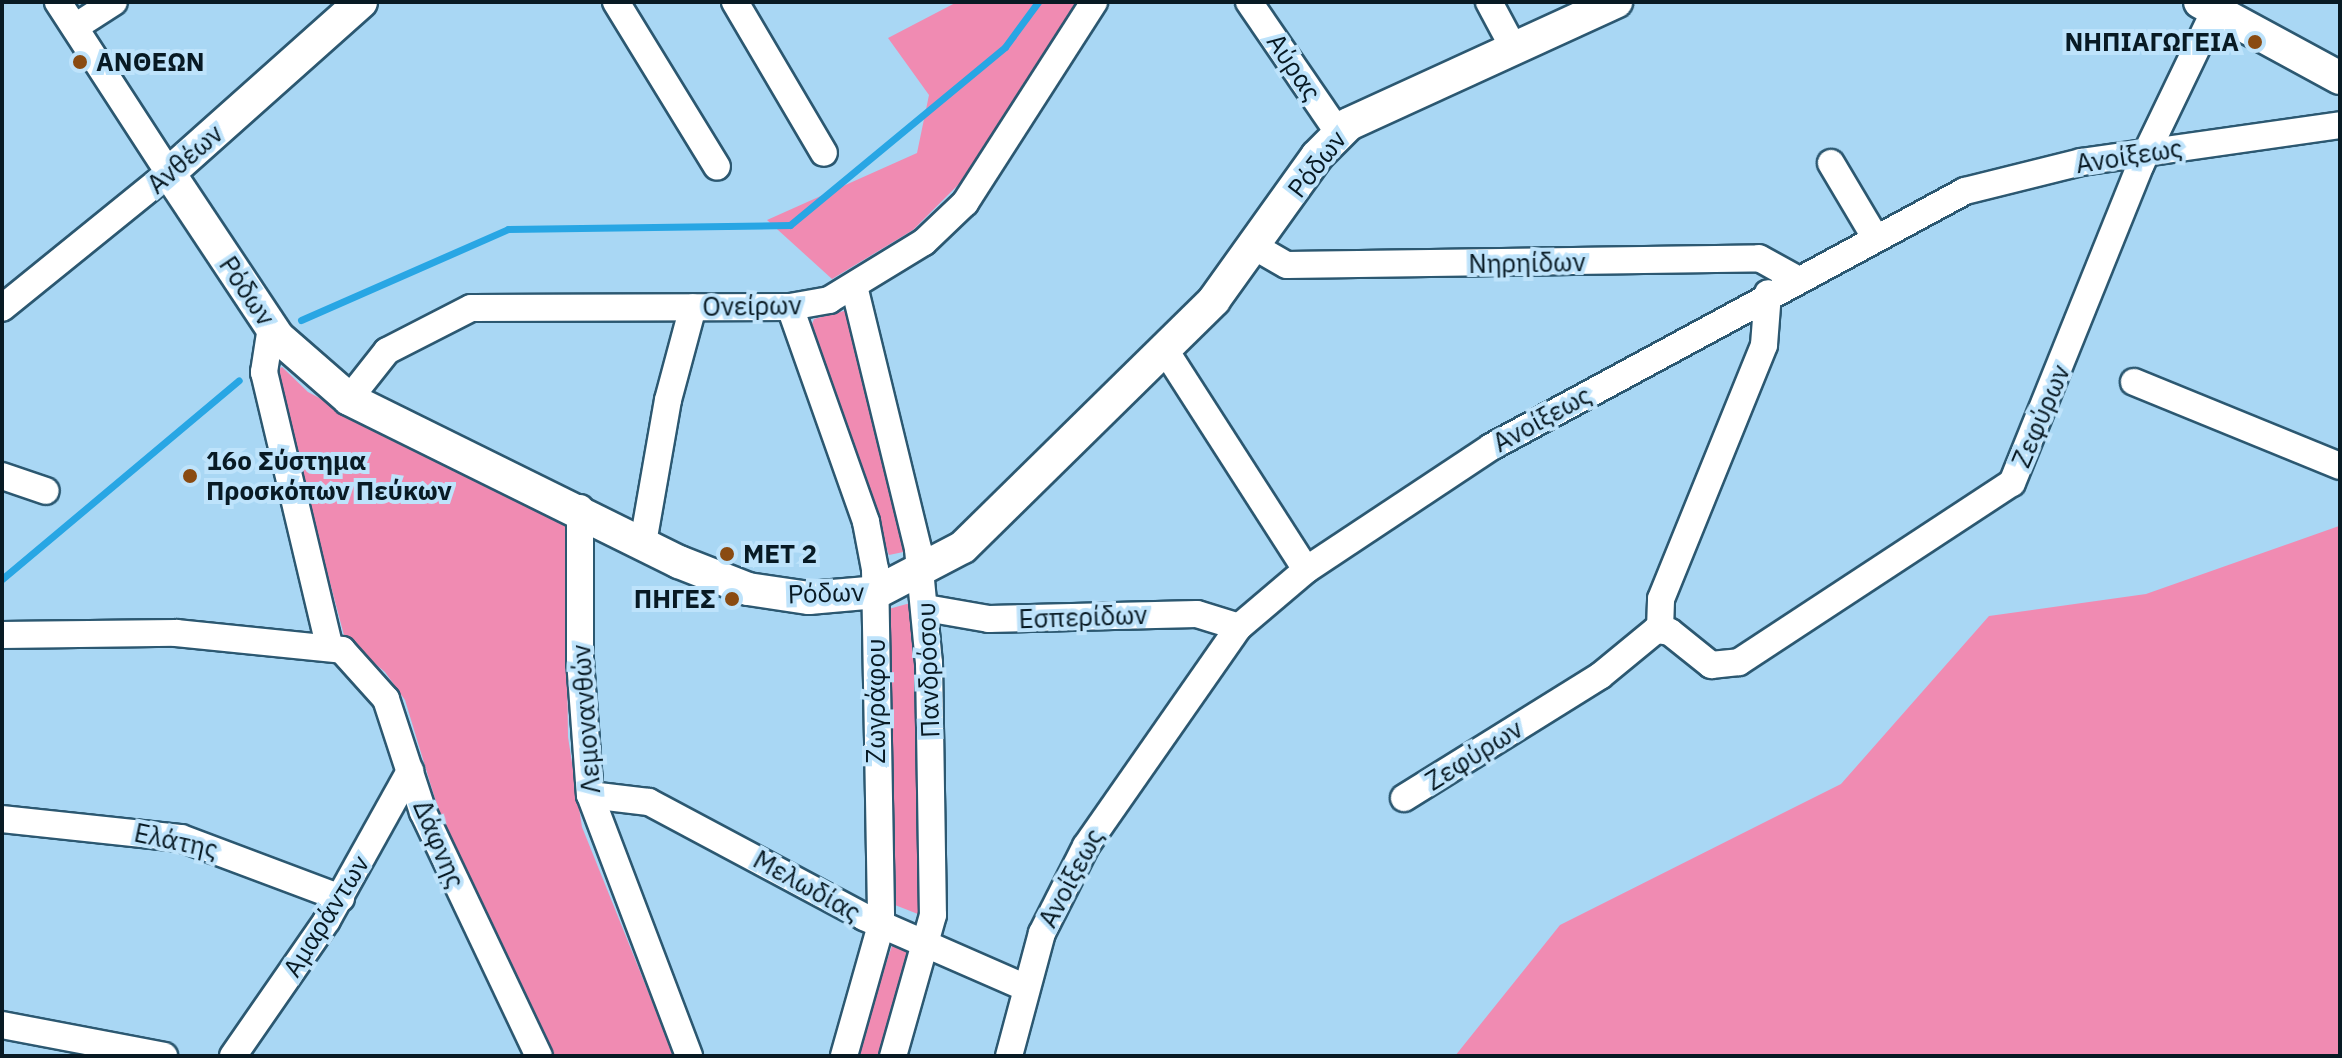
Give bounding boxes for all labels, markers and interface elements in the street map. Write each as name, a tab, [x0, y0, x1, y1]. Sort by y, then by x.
place label: ΝΗΠΙΑΓΩΓΕΙΑ	[2064, 26, 2239, 58]
street label: Αύρας	[1260, 27, 1328, 107]
marker: ΝΗΠΙΑΓΩΓΕΙΑ	[2246, 33, 2264, 51]
place label: ΑΝΘΕΩΝ	[96, 46, 205, 78]
marker: ΑΝΘΕΩΝ	[71, 53, 89, 71]
street label: Ανθέων	[141, 118, 229, 200]
street label: Ρόδων	[1281, 124, 1353, 204]
street label: Ανοίξεως	[2073, 132, 2185, 180]
street label: Νηρηίδων	[1468, 246, 1586, 280]
street label: Ρόδων	[213, 250, 281, 332]
street label: Ονείρων	[702, 290, 802, 322]
street label: Ζεφύρων	[2005, 360, 2077, 472]
street label: Ανοίξεως	[1487, 379, 1597, 459]
place label: 16ο Σύστημα Προσκόπων Πεύκων	[206, 445, 452, 506]
marker: 16ο Σύστημα Προσκόπων Πεύκων	[181, 467, 199, 485]
place label: ΜΕΤ 2	[743, 538, 817, 570]
marker: ΜΕΤ 2	[718, 545, 736, 563]
street label: Ρόδων	[787, 576, 865, 610]
place label: ΠΗΓΕΣ	[634, 583, 716, 615]
marker: ΠΗΓΕΣ	[723, 590, 741, 608]
street label: Εσπερίδων	[1018, 599, 1148, 635]
street label: Πανδρόσου	[910, 602, 946, 738]
street label: Ζωγράφου	[860, 638, 892, 764]
street label: Λεμονανθών	[565, 643, 607, 795]
street label: Ζεφύρων	[1420, 713, 1528, 797]
street label: Δάφνης	[407, 795, 471, 893]
street label: Ελάτης	[131, 817, 221, 865]
street label: Ανοίξεως	[1032, 823, 1110, 933]
street label: Μελωδίας	[748, 844, 866, 928]
street label: Αμαράντων	[276, 849, 376, 983]

